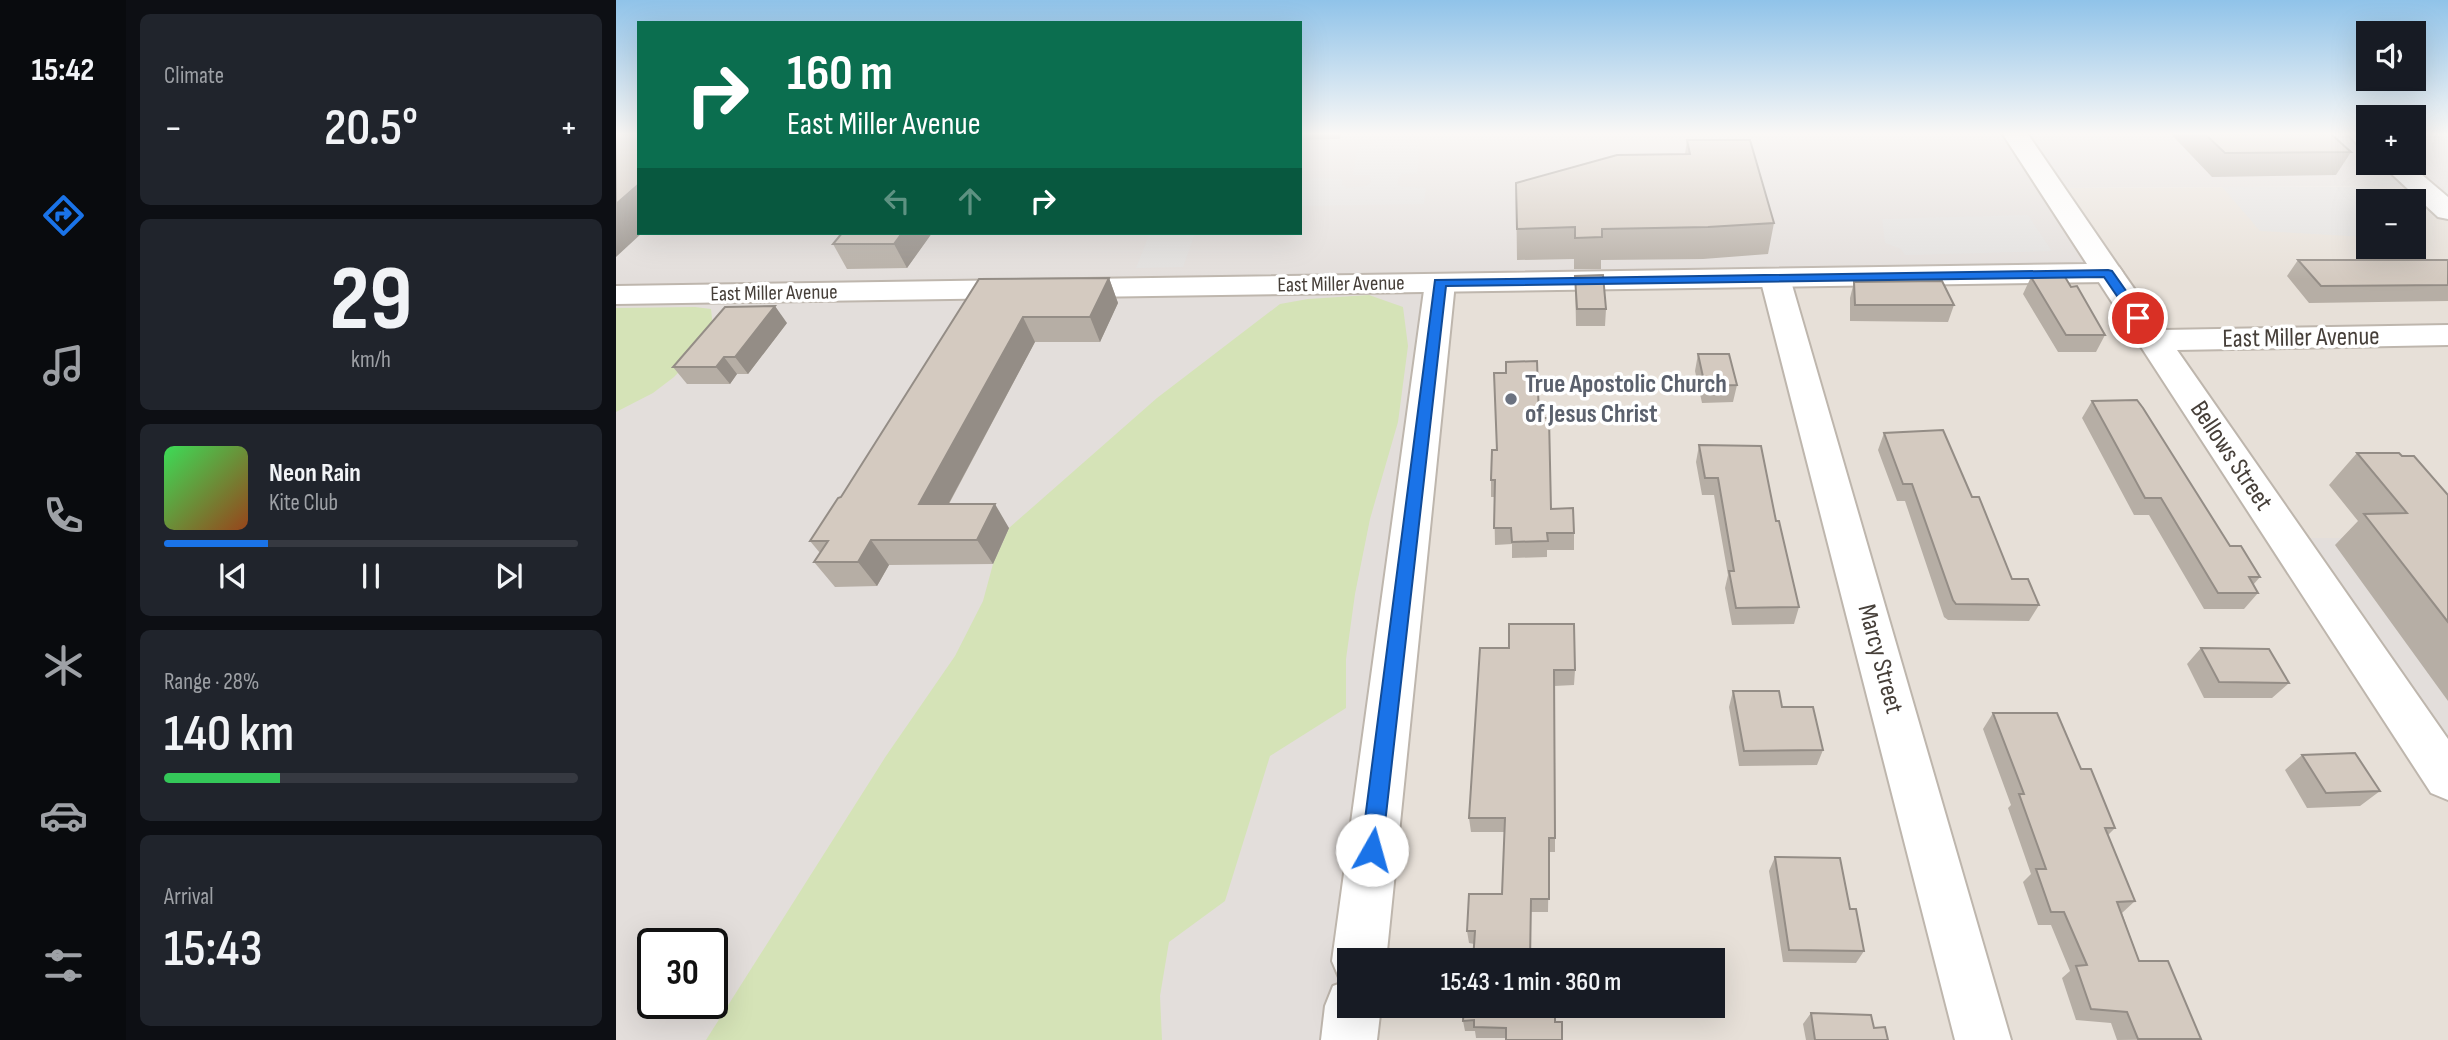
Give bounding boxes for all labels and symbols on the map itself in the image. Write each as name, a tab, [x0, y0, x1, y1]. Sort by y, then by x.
street label: East Miller Avenue	[1277, 270, 1405, 298]
street label: East Miller Avenue	[710, 279, 838, 307]
pin	[2108, 288, 2168, 348]
street label: East Miller Avenue	[2222, 321, 2380, 355]
place label: True Apostolic Church of Jesus Christ	[1525, 369, 1727, 430]
marker: True Apostolic Church of Jesus Christ	[1503, 391, 1519, 407]
street label: Bellows Street	[2183, 395, 2279, 517]
street label: Marcy Street	[1851, 601, 1909, 717]
position arrow	[1335, 813, 1409, 887]
speed limit sign: 30	[637, 928, 728, 1019]

